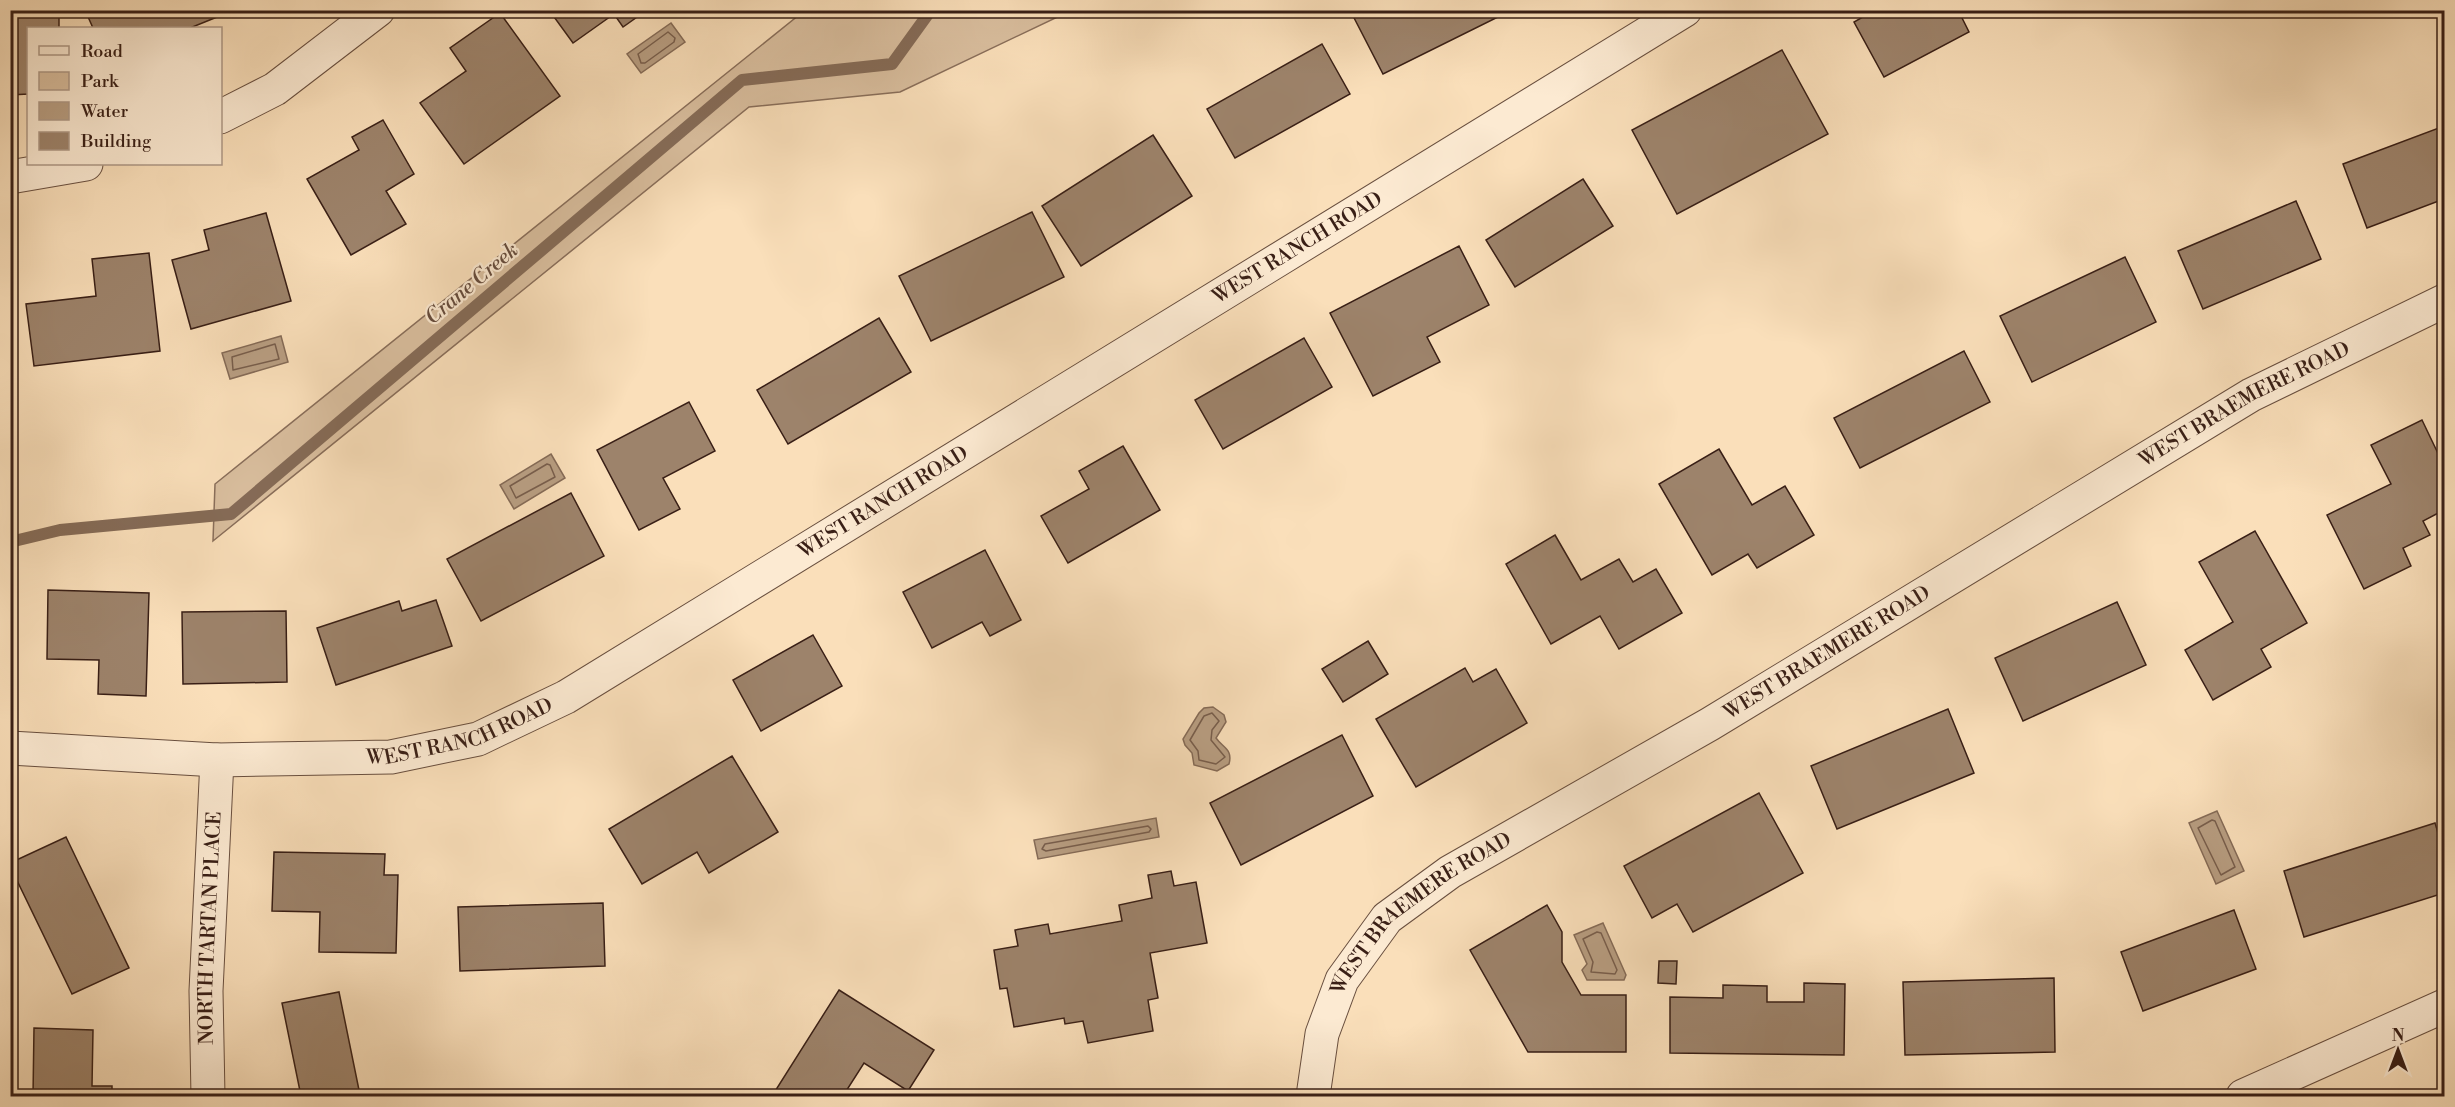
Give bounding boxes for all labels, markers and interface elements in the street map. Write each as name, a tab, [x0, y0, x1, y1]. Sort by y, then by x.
legend	[27, 27, 222, 165]
text: Road	[81, 40, 124, 63]
text: Park	[81, 70, 120, 93]
text: Water	[80, 100, 129, 123]
text: Building	[80, 130, 152, 153]
street label: WEST RANCH ROAD	[1207, 186, 1387, 310]
water label: Crane Creek	[420, 237, 524, 331]
street label: WEST BRAEMERE ROAD	[2133, 336, 2354, 473]
street label: WEST RANCH ROAD	[793, 441, 973, 564]
street label: WEST BRAEMERE ROAD	[1718, 580, 1935, 726]
street label: WEST RANCH ROAD	[365, 693, 557, 771]
street label: NORTH TARTAN PLACE	[193, 811, 227, 1045]
street label: WEST BRAEMERE ROAD	[1325, 827, 1516, 998]
north arrow	[2368, 1020, 2428, 1080]
text: N	[2392, 1026, 2405, 1046]

